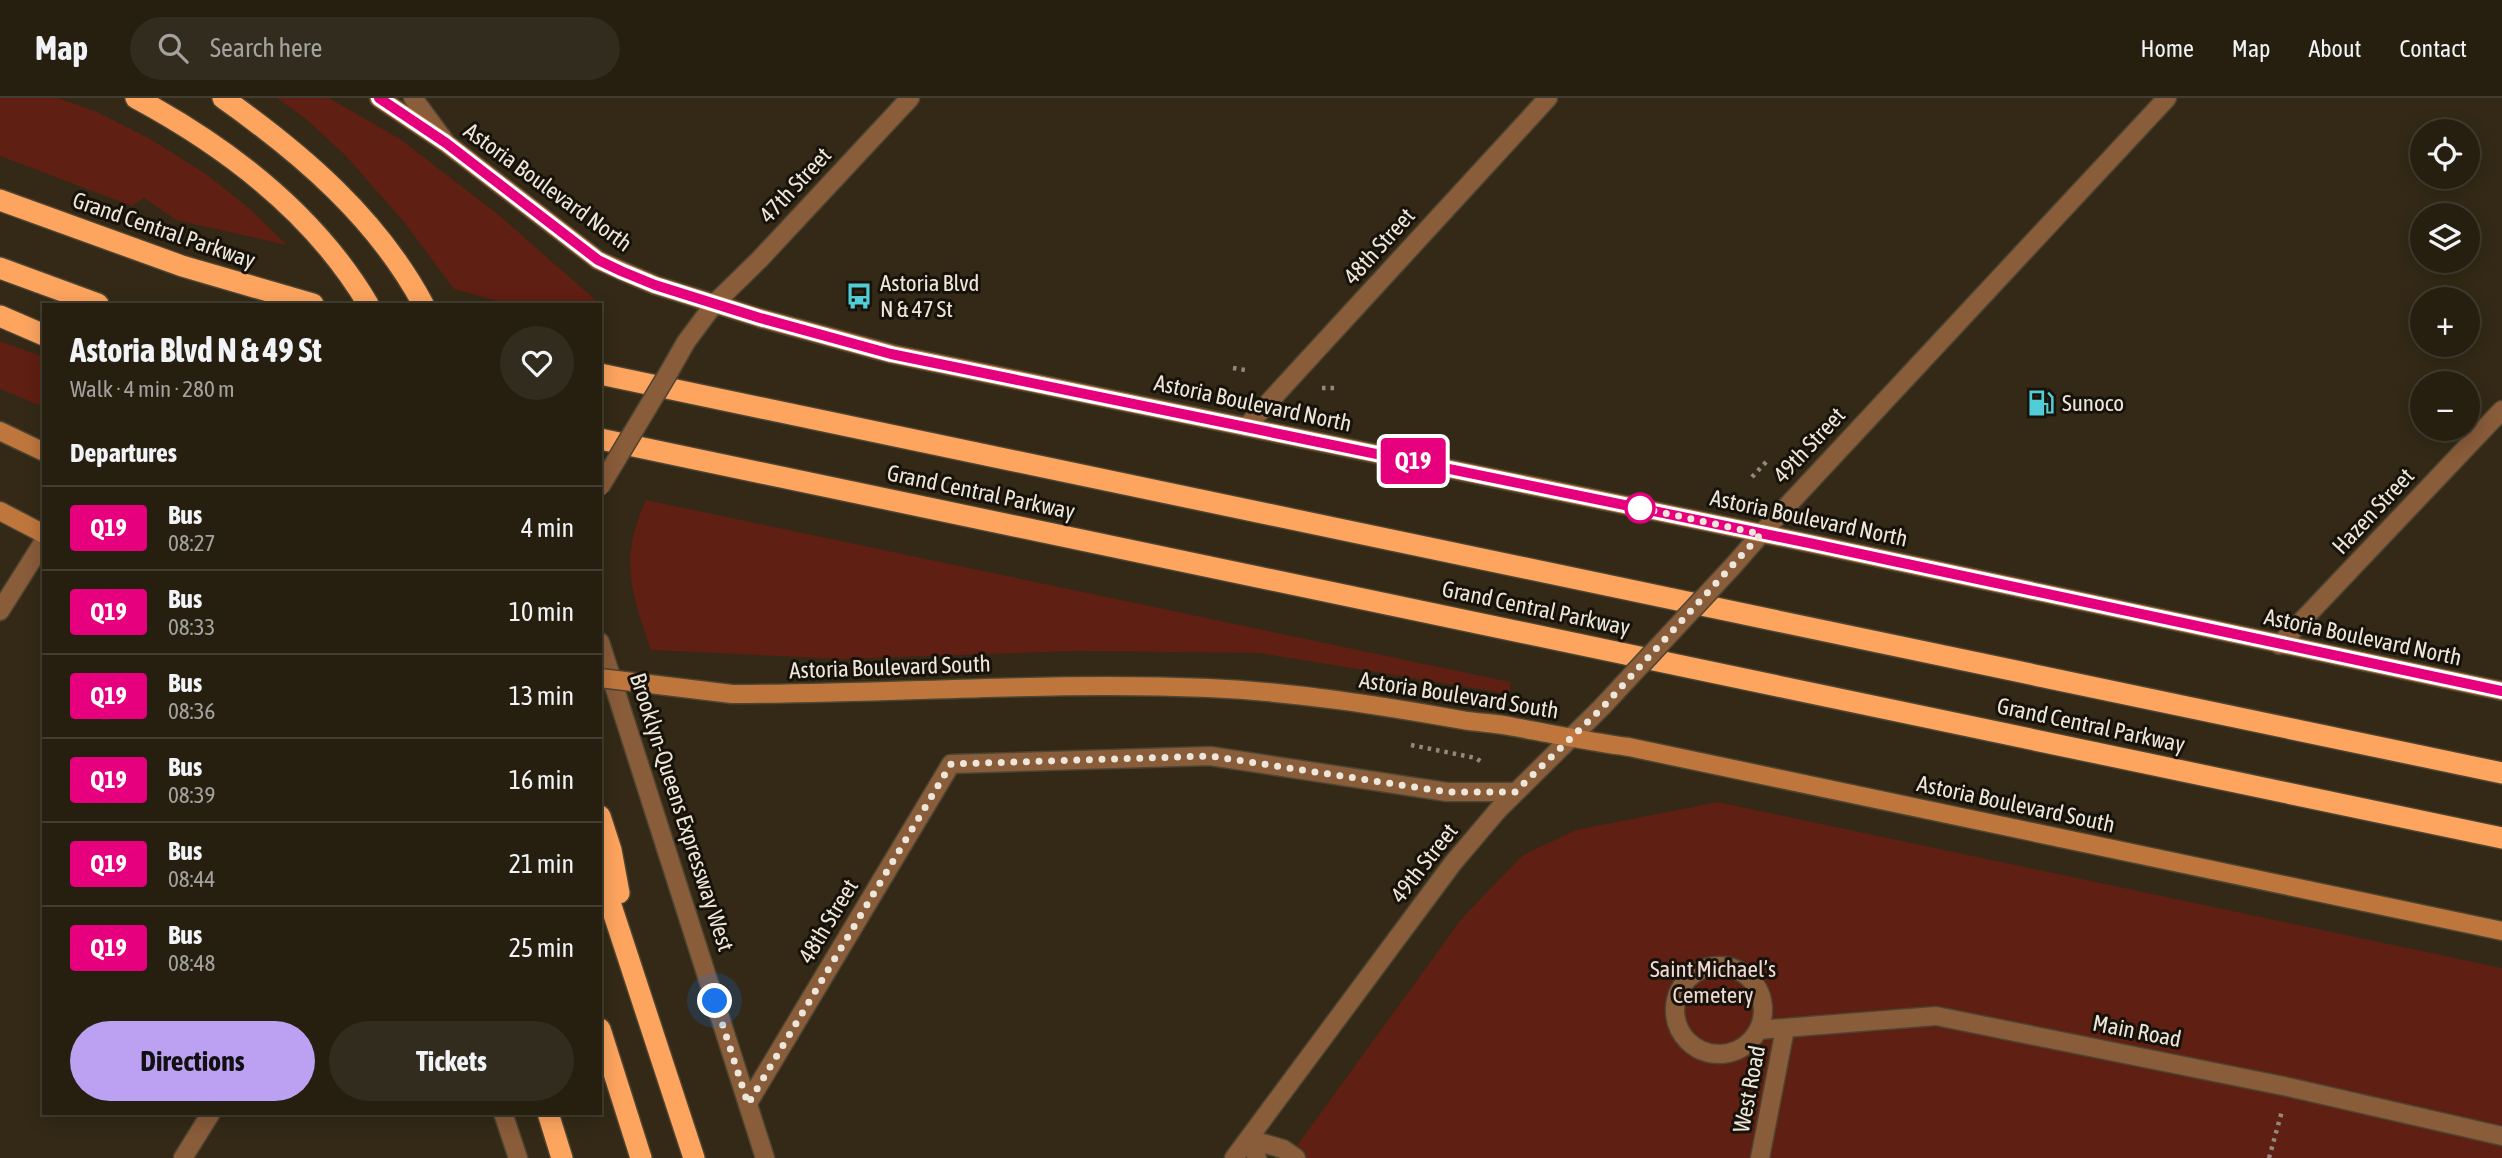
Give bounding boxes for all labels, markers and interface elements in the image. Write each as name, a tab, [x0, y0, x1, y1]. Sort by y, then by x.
search box	[130, 17, 620, 80]
text: Map	[35, 29, 88, 67]
icon: search	[154, 29, 192, 67]
text: Search here	[210, 33, 322, 63]
text: Home	[2140, 35, 2194, 62]
text: Map	[2232, 35, 2270, 62]
text: About	[2308, 35, 2361, 62]
text: Contact	[2399, 35, 2467, 62]
street label: Astoria Boulevard North	[459, 117, 637, 257]
map controls	[2410, 119, 2480, 441]
button: locate	[2410, 119, 2480, 189]
street label: 47th Street	[754, 142, 836, 228]
street label: Grand Central Parkway	[69, 187, 259, 273]
street label: 48th Street	[1338, 203, 1420, 289]
button: layers	[2410, 203, 2480, 273]
place label: Astoria Blvd N & 47 St	[880, 270, 979, 322]
bus stop icon: Astoria Blvd N & 47 St	[844, 281, 874, 311]
button: +	[2410, 287, 2480, 357]
button: heart	[500, 326, 574, 400]
text: Astoria Blvd N & 49 St	[70, 331, 322, 369]
street label: Astoria Boulevard North	[1152, 369, 1354, 437]
button: −	[2410, 371, 2480, 441]
text: Walk · 4 min · 280 m	[70, 376, 234, 402]
fuel station icon: Sunoco	[2026, 388, 2056, 418]
place label: Sunoco	[2062, 390, 2124, 416]
street label: 49th Street	[1768, 402, 1850, 488]
text: Departures	[70, 438, 177, 468]
line badge: Q19	[1373, 438, 1453, 484]
text: Q19	[1395, 447, 1431, 474]
street label: Grand Central Parkway	[885, 459, 1077, 525]
street label: Hazen Street	[2327, 463, 2419, 559]
street label: Astoria Boulevard North	[1708, 484, 1910, 552]
unlabelled marker	[1625, 493, 1655, 523]
text: Bus	[168, 500, 202, 530]
text: 4 min	[521, 513, 574, 543]
text: Q19	[90, 514, 127, 541]
text: 08:27	[168, 530, 215, 556]
street label: Grand Central Parkway	[1440, 575, 1632, 641]
text: Bus	[168, 584, 202, 614]
text: 10 min	[509, 597, 574, 627]
text: Q19	[90, 598, 127, 625]
street label: Astoria Boulevard North	[2262, 603, 2464, 671]
text: 08:33	[168, 614, 215, 640]
street label: Astoria Boulevard South	[789, 650, 991, 684]
street label: Astoria Boulevard South	[1357, 666, 1561, 724]
text: Bus	[168, 668, 202, 698]
street label: Brooklyn-Queens Expressway West	[625, 670, 739, 954]
text: 13 min	[509, 681, 574, 711]
text: Q19	[90, 682, 127, 709]
street label: Grand Central Parkway	[1995, 692, 2187, 758]
text: 08:36	[168, 698, 215, 724]
text: Bus	[168, 752, 202, 782]
text: 16 min	[509, 765, 574, 795]
text: Q19	[90, 766, 127, 793]
street label: Astoria Boulevard South	[1915, 770, 2117, 838]
text: 08:39	[168, 782, 215, 808]
street label: 49th Street	[1385, 818, 1463, 908]
text: Bus	[168, 836, 202, 866]
text: 21 min	[509, 849, 574, 879]
text: Q19	[90, 850, 127, 877]
text: 08:44	[168, 866, 215, 892]
street label: 48th Street	[793, 874, 863, 968]
text: Bus	[168, 920, 202, 950]
text: 25 min	[509, 933, 574, 963]
text: Q19	[90, 934, 127, 961]
text: 08:48	[168, 950, 215, 976]
park label: Saint Michael’s Cemetery	[1650, 956, 1776, 1008]
your location	[697, 983, 732, 1018]
street label: Main Road	[2091, 1010, 2183, 1052]
button: Directions	[70, 1021, 315, 1101]
button: Tickets	[329, 1021, 574, 1101]
street label: West Road	[1728, 1043, 1770, 1135]

